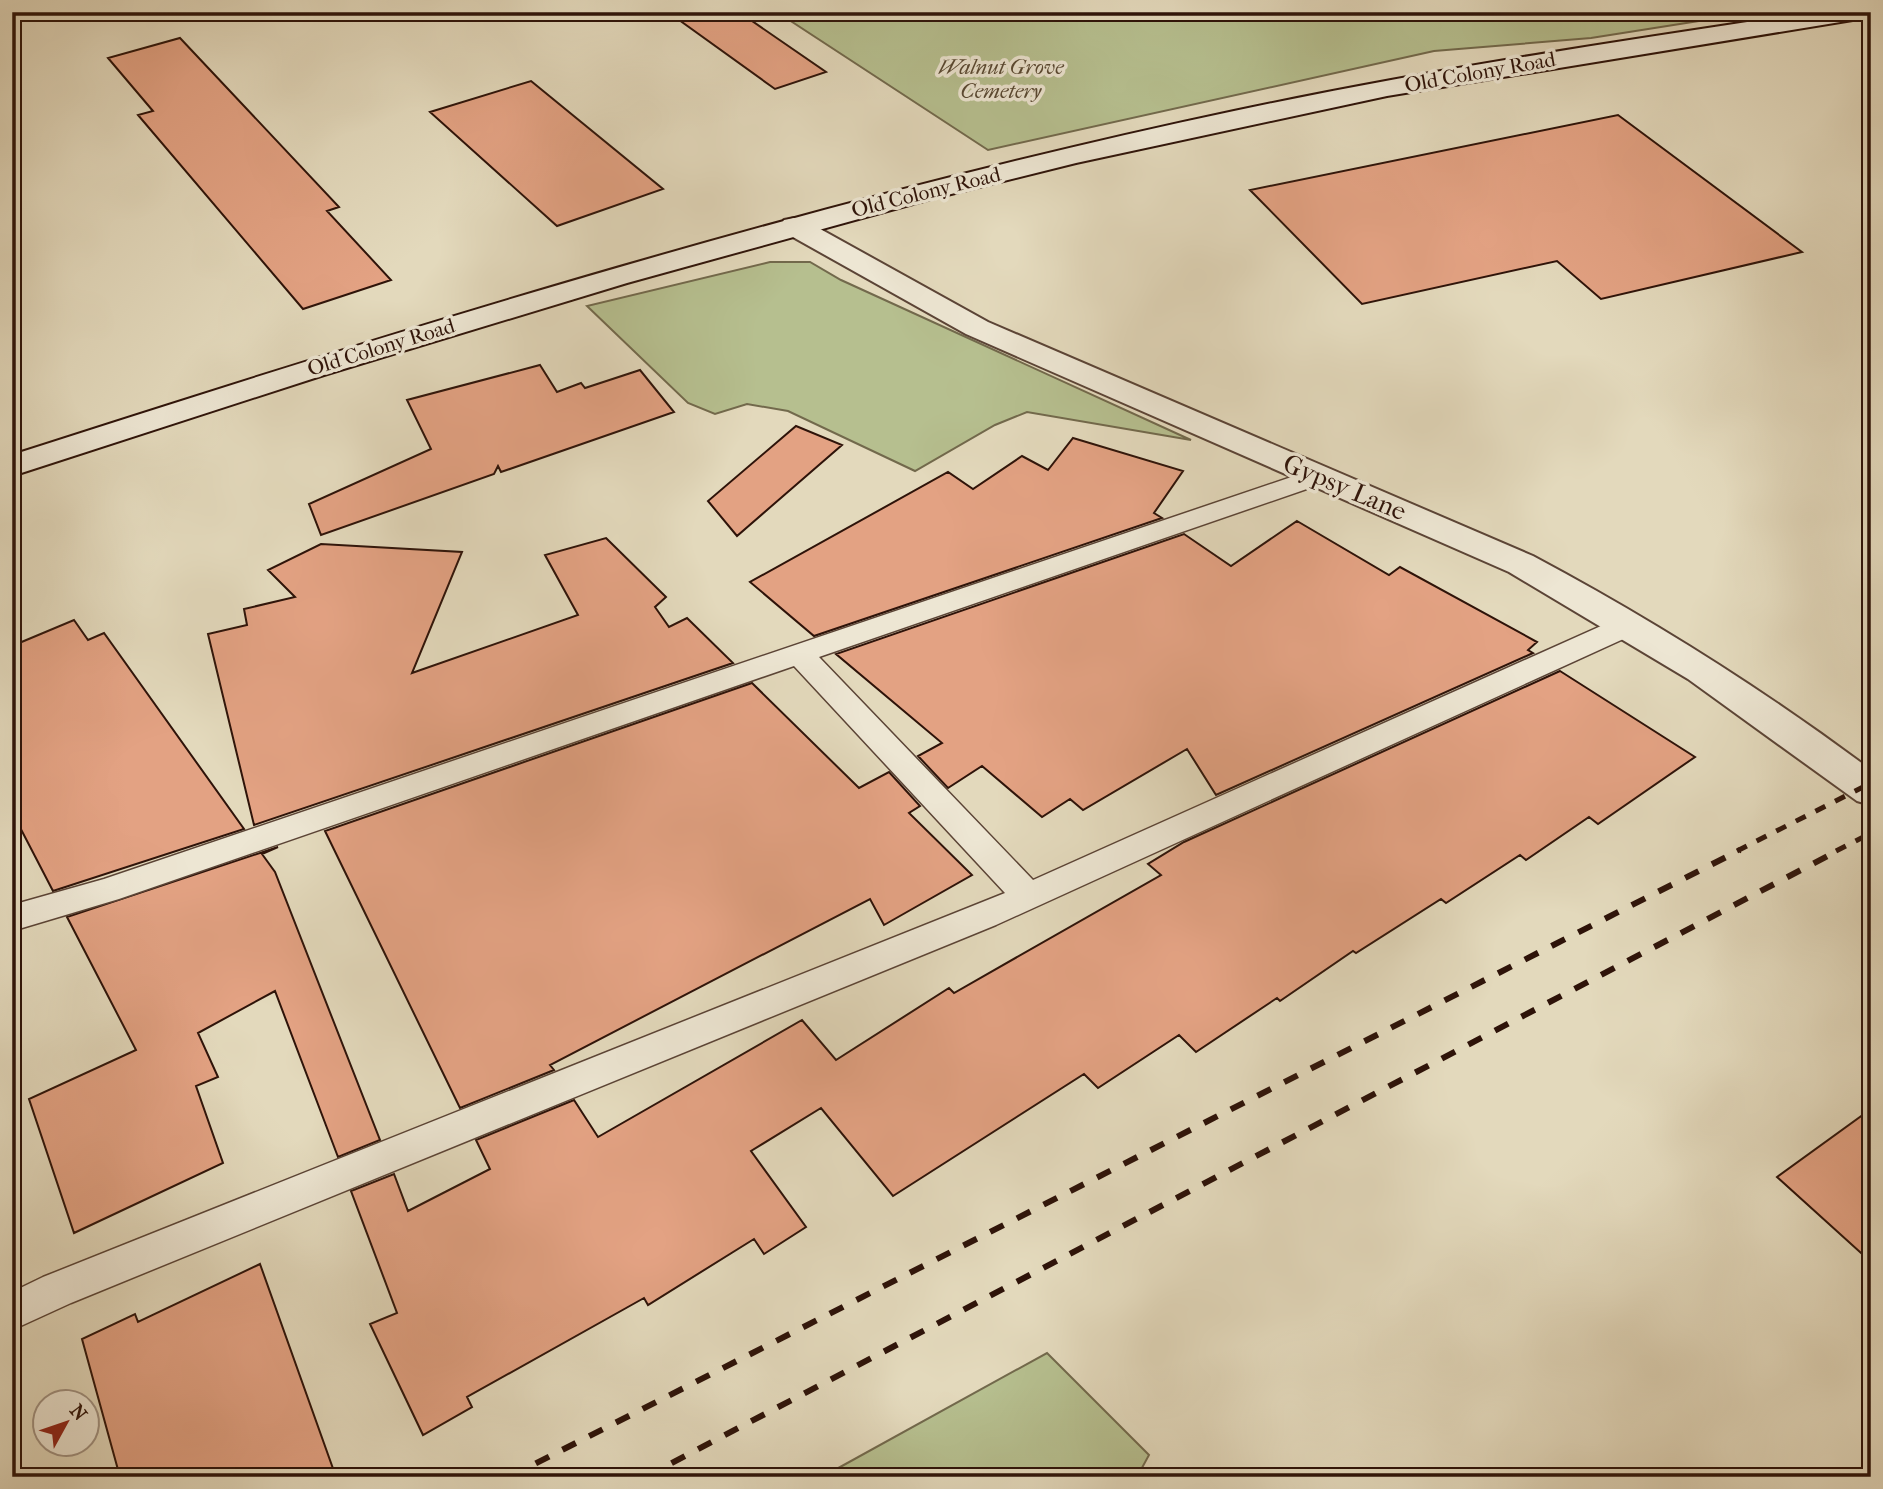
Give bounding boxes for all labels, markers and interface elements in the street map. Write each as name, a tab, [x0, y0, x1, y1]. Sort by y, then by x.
street label: Old Colony Road	[1403, 47, 1558, 97]
park label: Walnut Grove Cemetery	[938, 55, 1064, 103]
street label: Old Colony Road	[849, 162, 1004, 222]
street label: Old Colony Road	[304, 313, 458, 381]
street label: Gypsy Lane	[1279, 448, 1411, 527]
north arrow	[32, 1388, 102, 1458]
text: N	[65, 1400, 92, 1426]

